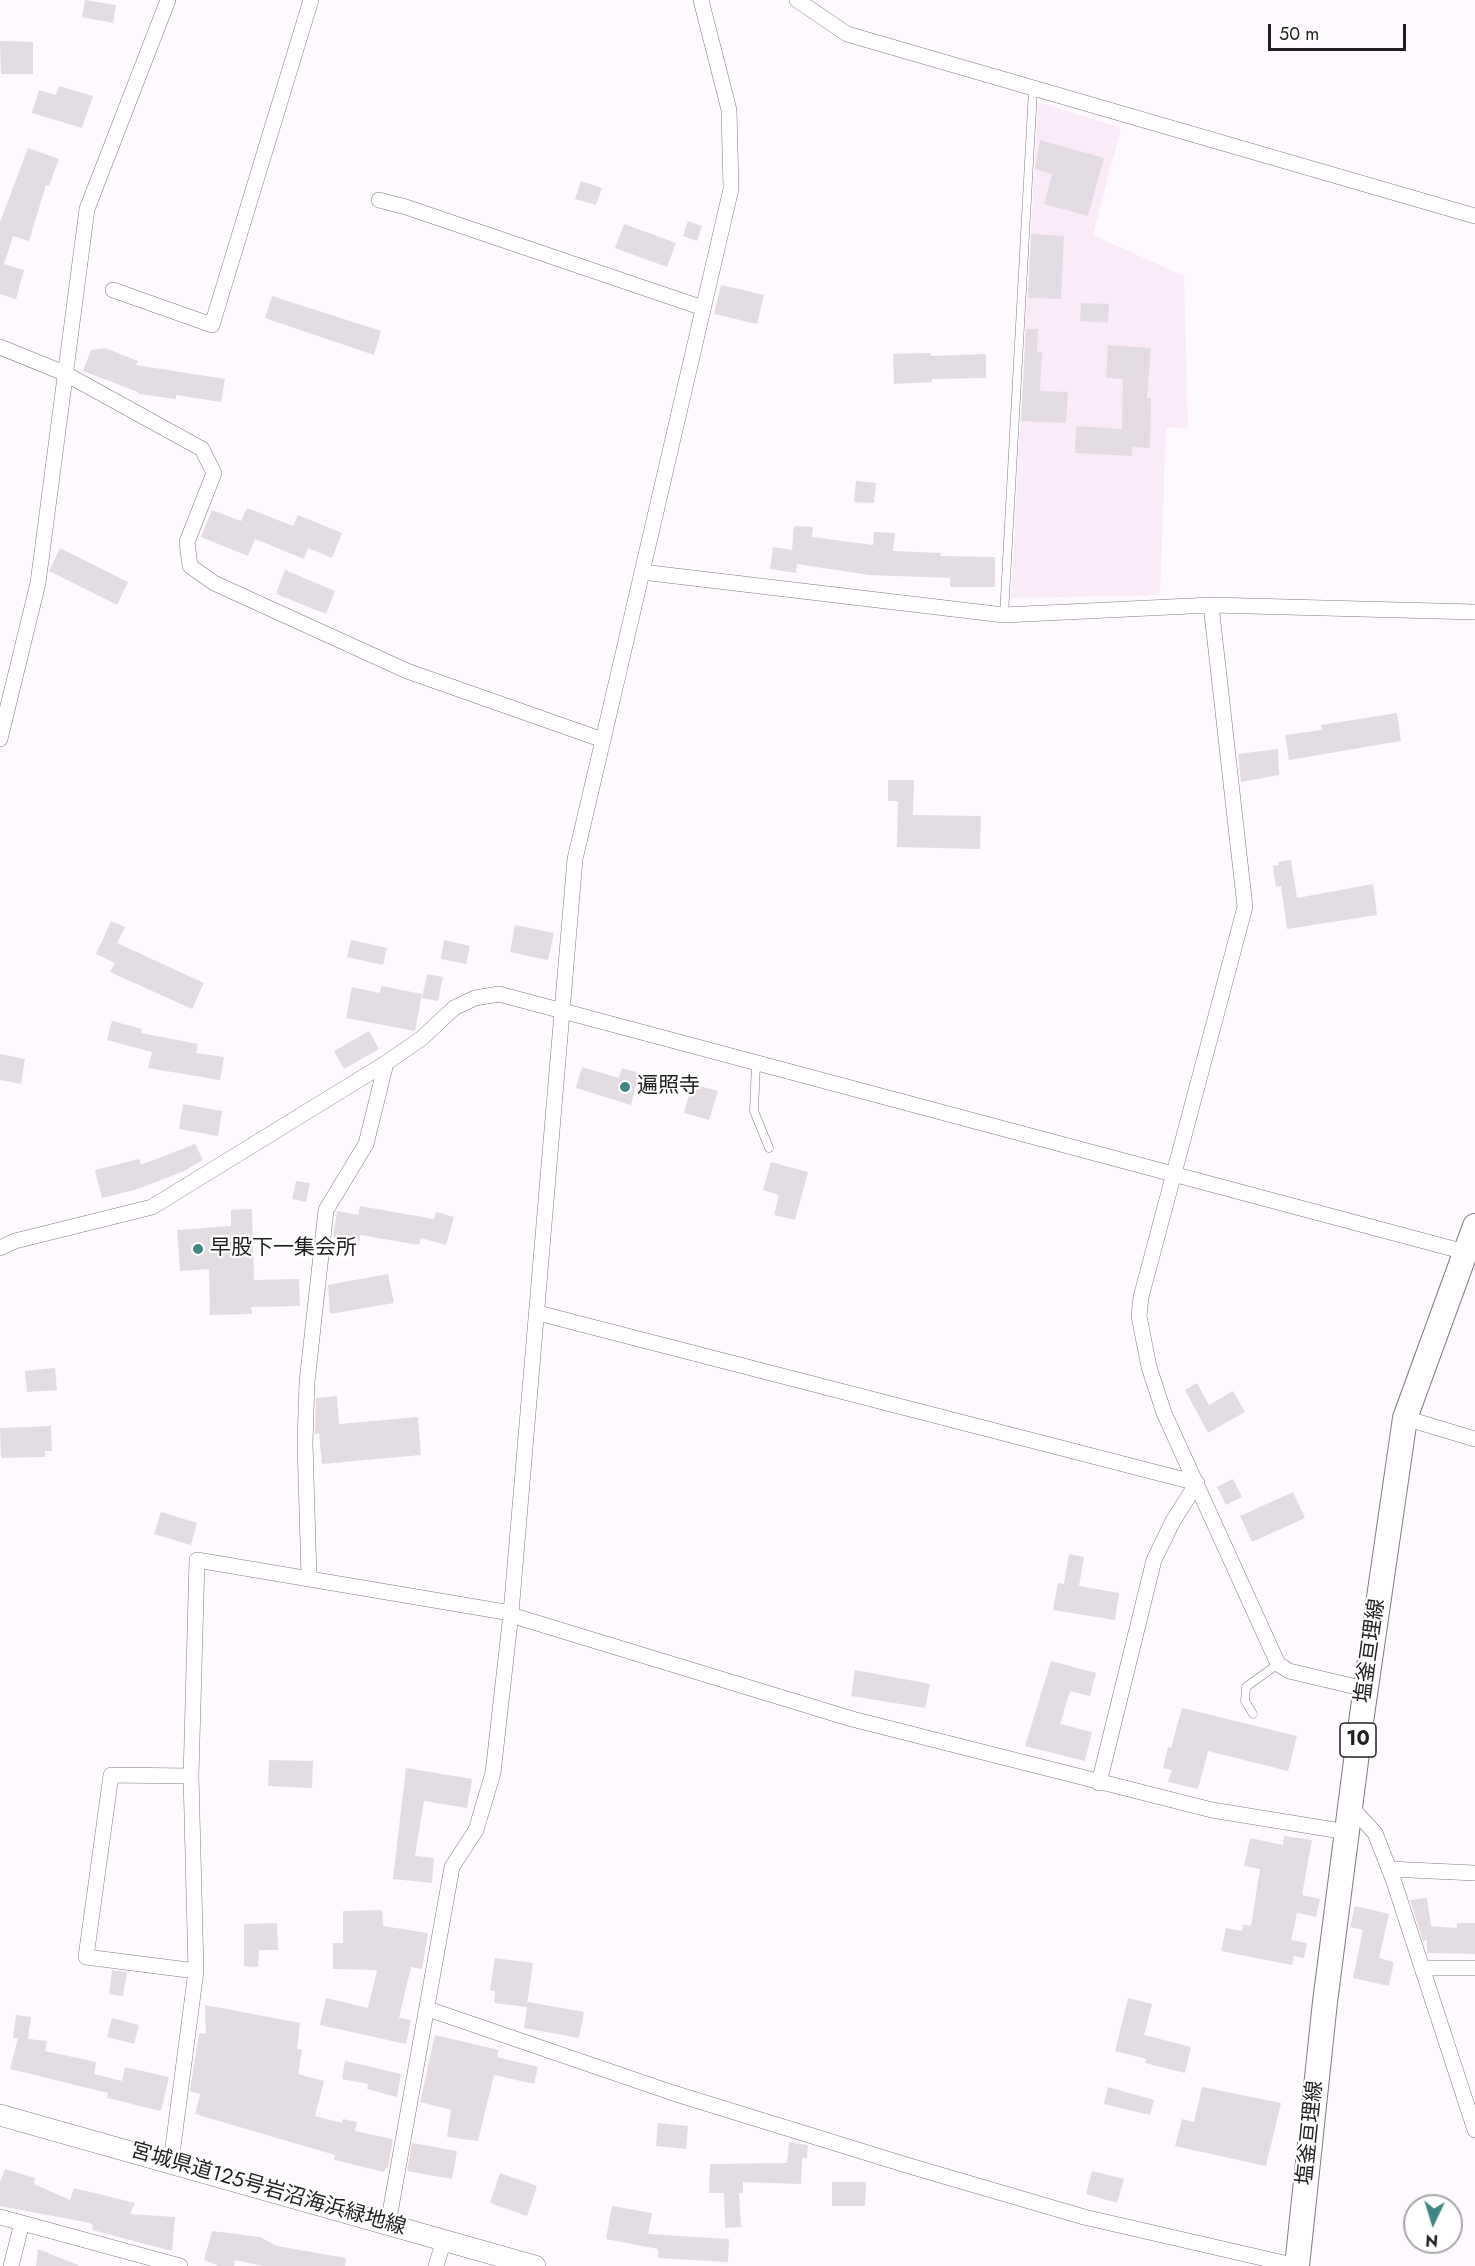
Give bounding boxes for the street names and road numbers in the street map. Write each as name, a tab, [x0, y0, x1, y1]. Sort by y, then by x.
street label: 塩釜亘理線	[1351, 1597, 1391, 1705]
road number: 10	[1340, 1723, 1376, 1757]
street label: 塩釜亘理線	[1293, 2079, 1329, 2187]
street label: 宮城県道125号岩沼海浜緑地線	[127, 2139, 409, 2241]

